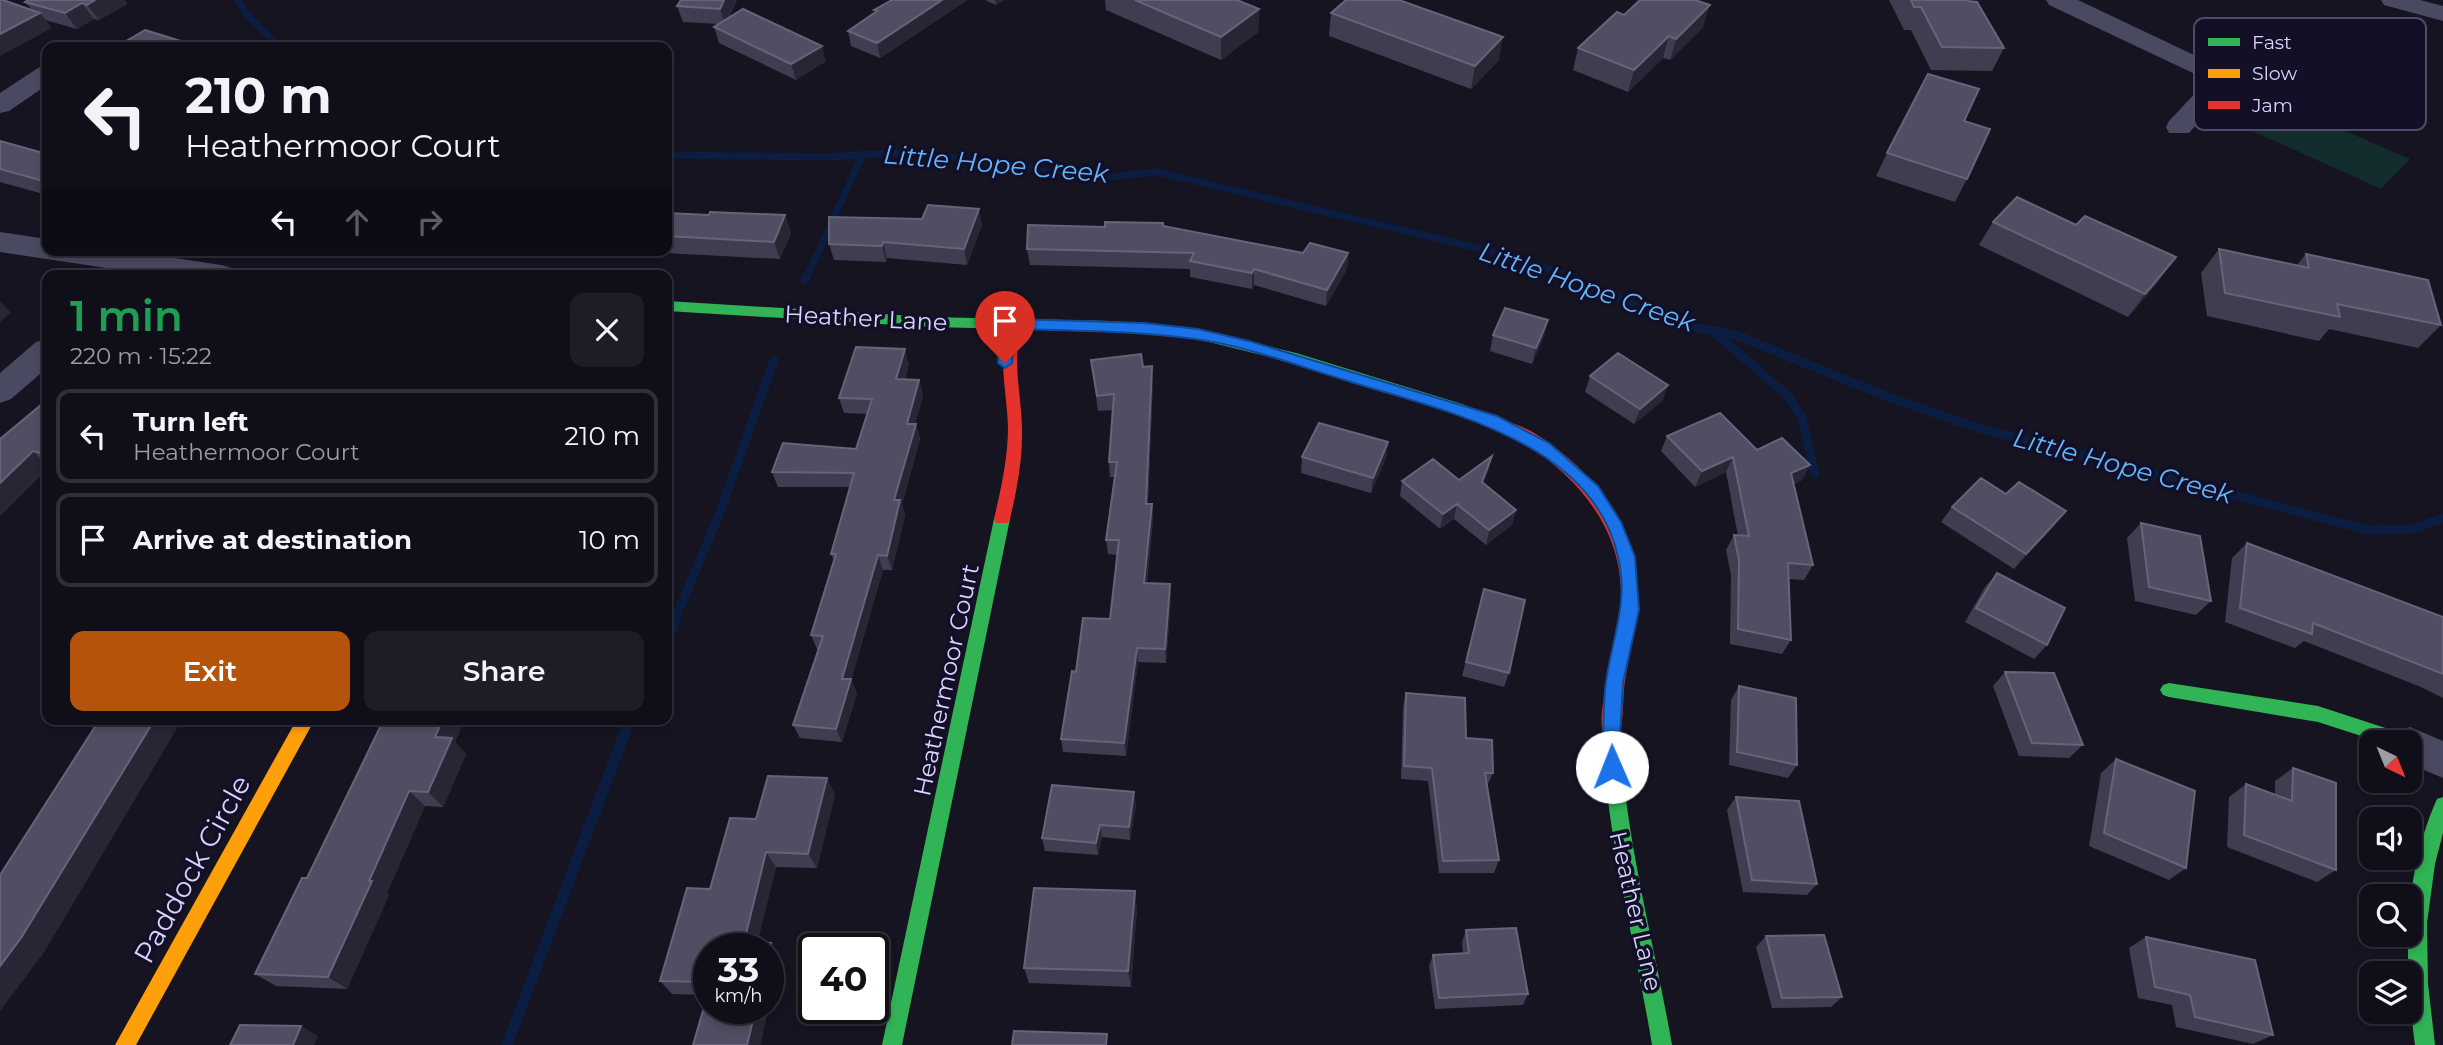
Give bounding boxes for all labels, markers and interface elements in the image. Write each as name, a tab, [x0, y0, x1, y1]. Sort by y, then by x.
legend	[2194, 18, 2426, 130]
text: Fast	[2252, 31, 2292, 54]
text: Slow	[2252, 62, 2297, 85]
text: 210 m	[185, 66, 332, 125]
icon: left	[70, 70, 161, 161]
text: Jam	[2251, 94, 2293, 117]
text: Heathermoor Court	[185, 126, 500, 165]
water label: Little Hope Creek	[882, 138, 1111, 190]
icon: left	[265, 203, 303, 241]
icon: ahead	[338, 203, 376, 241]
icon: right	[411, 203, 449, 241]
water label: Little Hope Creek	[1475, 235, 1700, 339]
text: 1 min	[70, 290, 183, 342]
pin	[975, 291, 1035, 363]
button: close	[570, 293, 644, 367]
street label: Heather Lane	[784, 299, 948, 337]
icon: arrive	[986, 302, 1024, 340]
text: 220 m · 15:22	[70, 342, 212, 370]
text: Turn left	[133, 406, 249, 438]
icon: left	[74, 417, 112, 455]
text: 210 m	[564, 420, 640, 452]
water label: Little Hope Creek	[2010, 421, 2238, 511]
text: Heathermoor Court	[133, 438, 360, 466]
icon: arrive	[74, 521, 112, 559]
text: Arrive at destination	[133, 524, 412, 556]
text: 10 m	[579, 524, 640, 556]
street label: Heathermoor Court	[907, 561, 985, 799]
button: Exit	[70, 631, 350, 711]
button: Share	[364, 631, 644, 711]
position arrow	[1575, 730, 1649, 804]
north arrow	[2359, 730, 2422, 793]
map controls	[2359, 730, 2422, 1024]
street label: Paddock Circle	[126, 769, 258, 969]
button: sound	[2359, 807, 2422, 870]
street label: Heather Lane	[1604, 828, 1668, 994]
button: search	[2359, 884, 2422, 947]
speed limit sign: 40	[798, 933, 889, 1024]
text: 33	[718, 948, 759, 991]
button: layers	[2359, 961, 2422, 1024]
text: km/h	[714, 985, 763, 1007]

